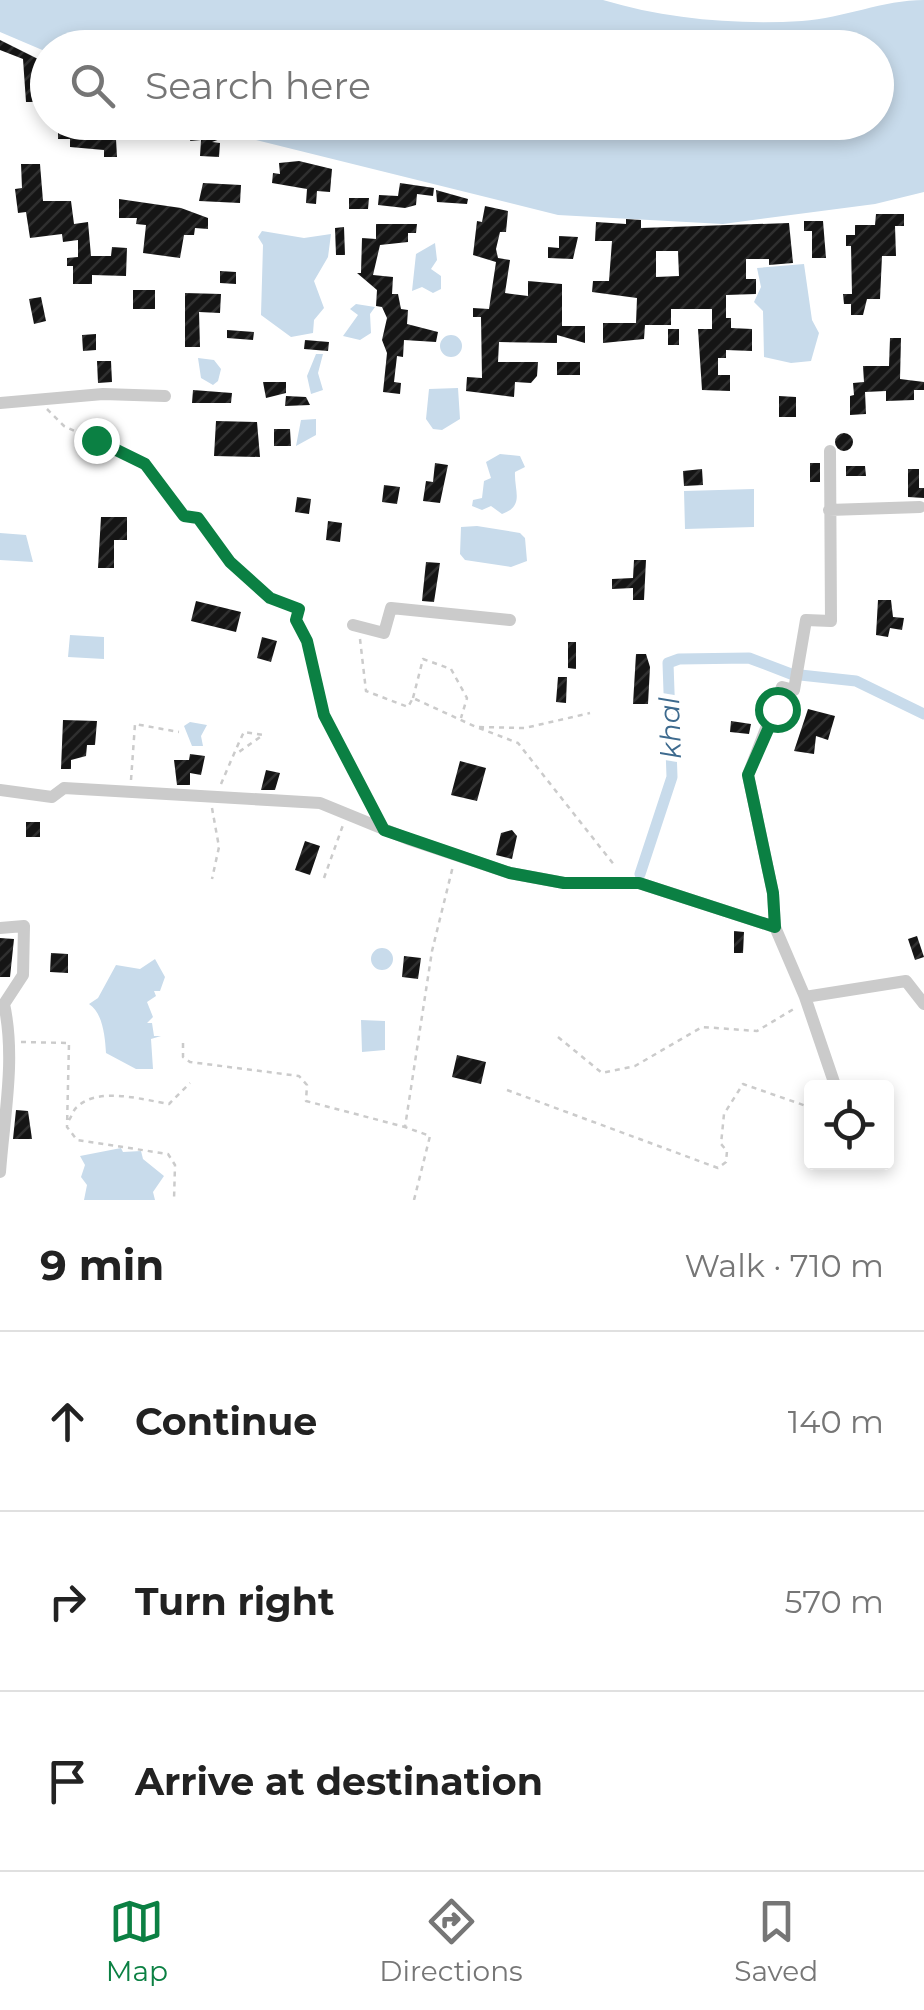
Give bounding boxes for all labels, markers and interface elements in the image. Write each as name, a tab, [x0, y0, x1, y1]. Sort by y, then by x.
search box	[30, 30, 894, 140]
icon: search	[65, 58, 120, 113]
text: Search here	[145, 62, 371, 109]
route end	[74, 418, 120, 464]
route start	[755, 687, 801, 733]
water label: khal	[652, 696, 688, 760]
map controls	[804, 1080, 894, 1170]
button: locate	[804, 1080, 894, 1170]
text: 9 min	[40, 1239, 164, 1291]
text: Walk · 710 m	[685, 1246, 884, 1285]
icon: ahead	[40, 1394, 95, 1449]
text: Continue	[135, 1398, 317, 1445]
text: 140 m	[788, 1402, 884, 1441]
icon: right	[40, 1574, 95, 1629]
text: Turn right	[135, 1578, 334, 1625]
text: 570 m	[785, 1582, 884, 1621]
icon: arrive	[40, 1754, 95, 1809]
text: Arrive at destination	[135, 1758, 543, 1805]
tab: Map	[106, 1894, 168, 1988]
tab: Directions	[379, 1894, 523, 1988]
tab: Saved	[734, 1894, 818, 1988]

